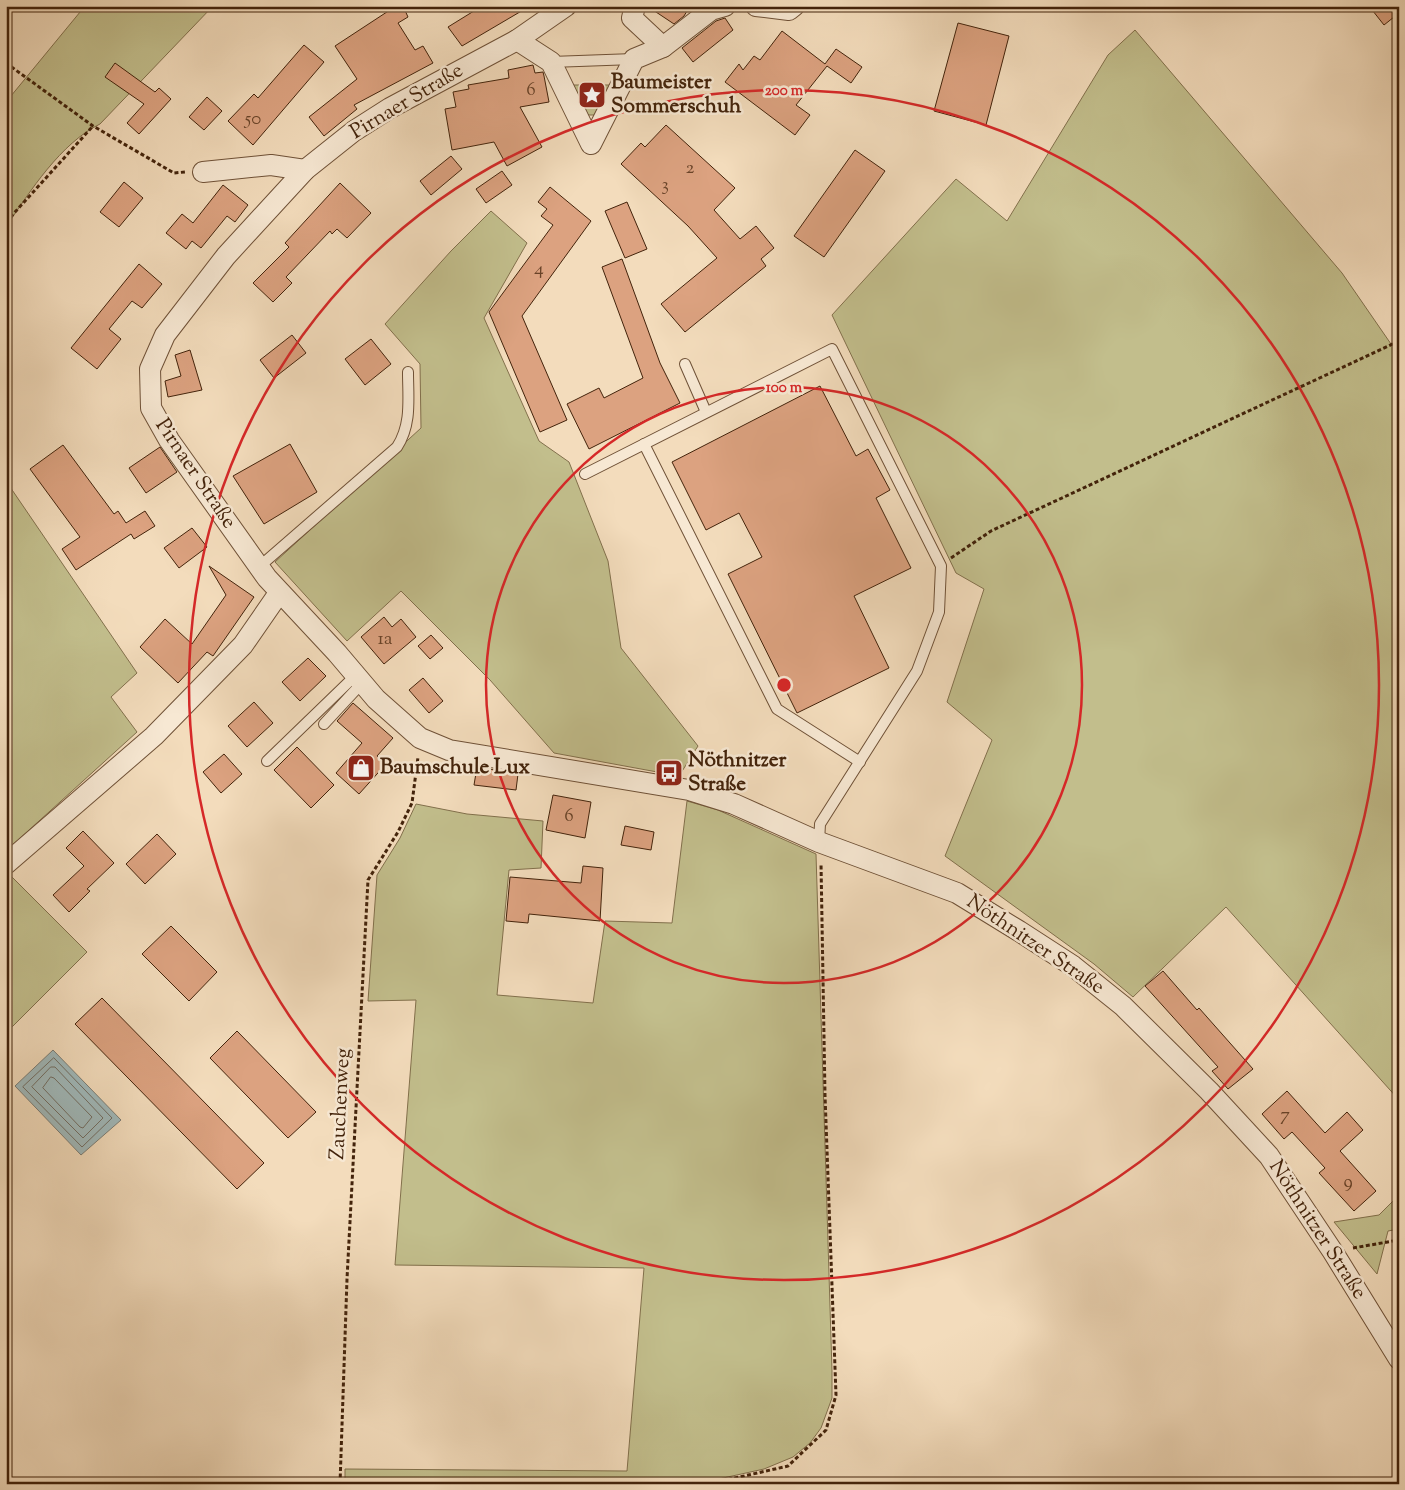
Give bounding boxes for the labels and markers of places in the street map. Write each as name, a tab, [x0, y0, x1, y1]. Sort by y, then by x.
place label: Baumeister Sommerschuh	[611, 68, 742, 122]
place icon: Baumeister Sommerschuh	[577, 80, 607, 110]
centre of rings	[775, 676, 793, 694]
place label: Nöthnitzer Straße	[688, 746, 787, 800]
shop icon: Baumschule Lux	[346, 753, 376, 783]
place label: Baumschule Lux	[380, 753, 531, 783]
bus stop icon: Nöthnitzer Straße	[654, 758, 684, 788]

